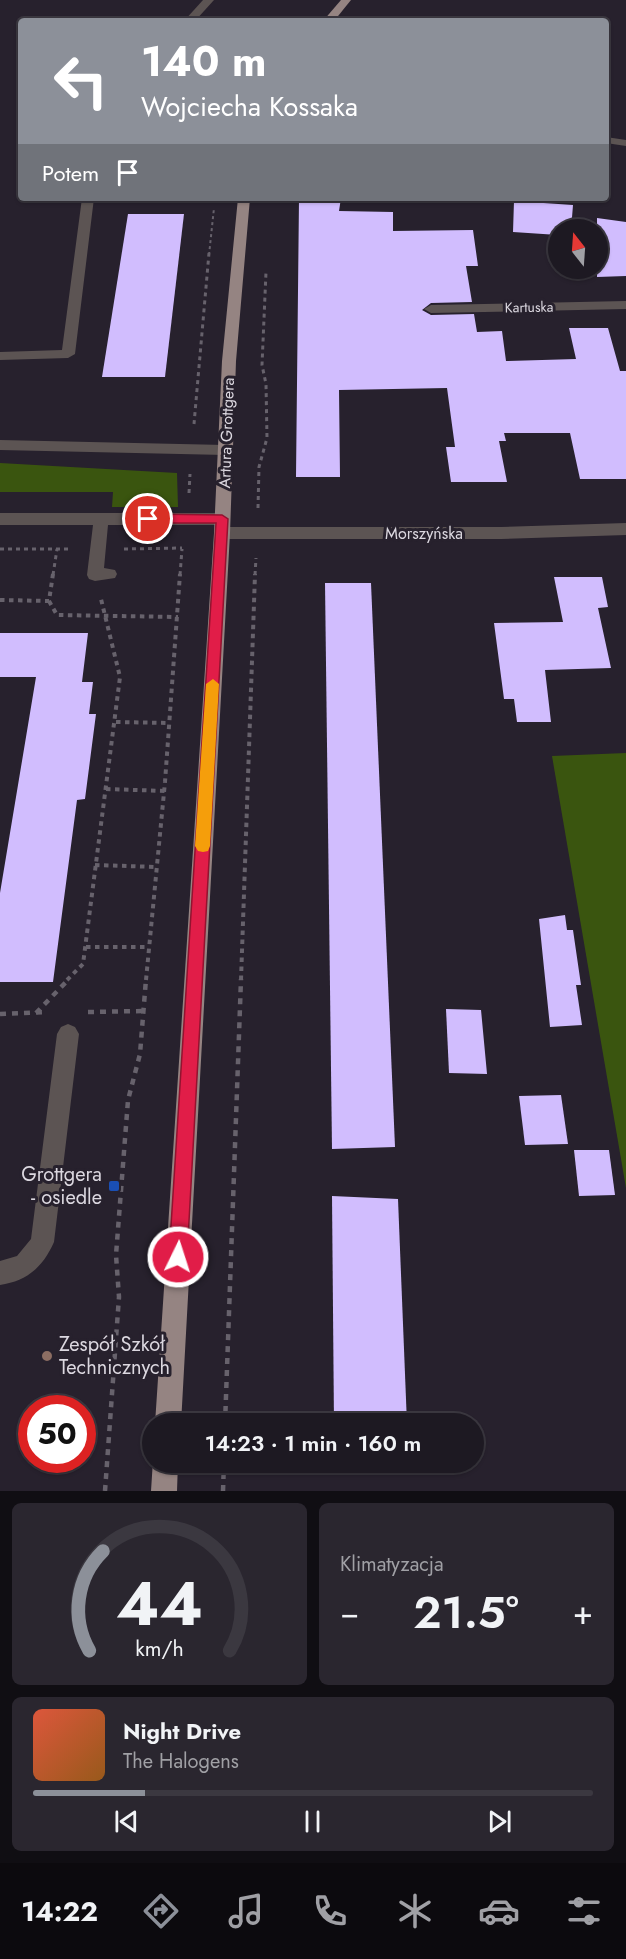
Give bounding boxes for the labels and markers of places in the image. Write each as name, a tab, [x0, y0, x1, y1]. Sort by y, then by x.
pin	[122, 493, 173, 544]
place label: Grottgera - osiedle	[21, 1160, 102, 1212]
marker: Grottgera - osiedle	[107, 1179, 121, 1193]
place label: Zespół Szkół Technicznych	[59, 1330, 170, 1382]
marker: Zespół Szkół Technicznych	[40, 1349, 54, 1363]

